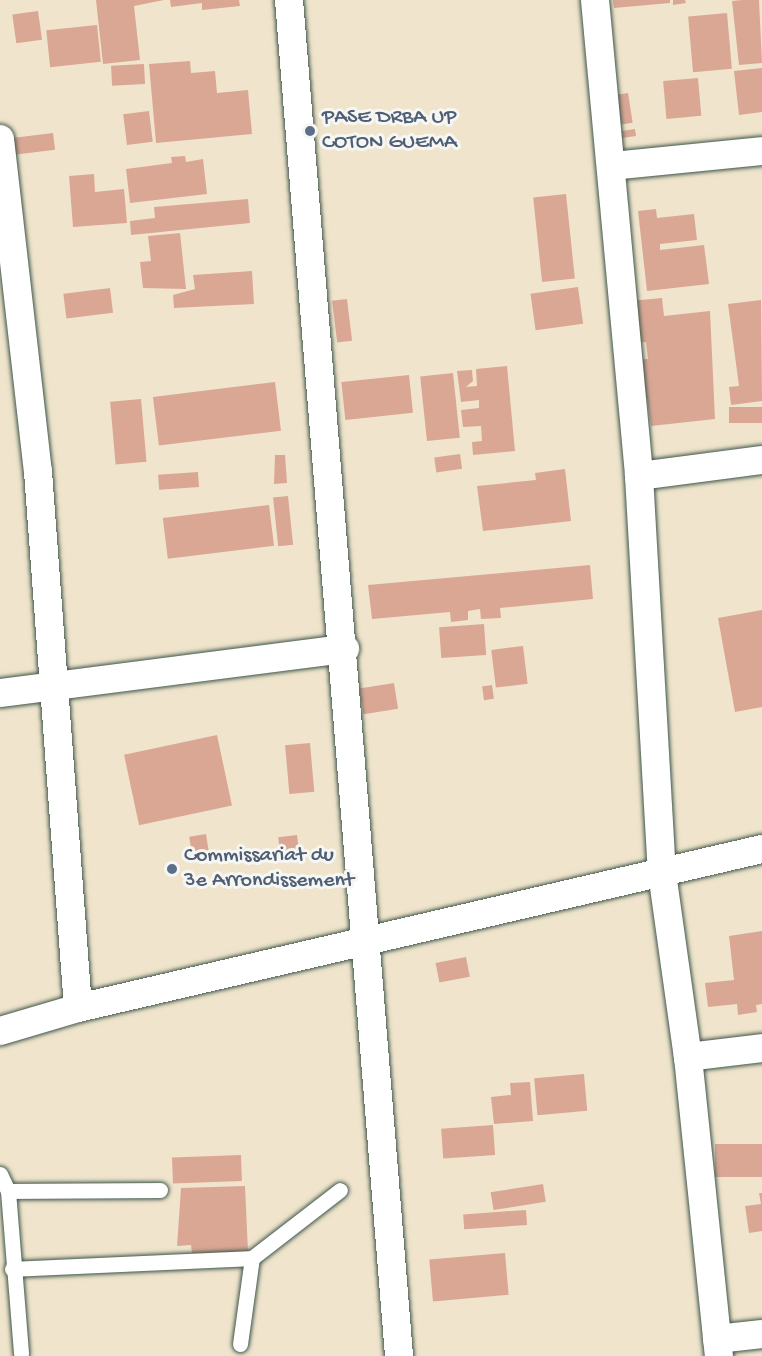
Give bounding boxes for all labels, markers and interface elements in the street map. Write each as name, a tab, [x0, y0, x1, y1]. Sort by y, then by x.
place label: PASE DRBA UP COTON GUEMA	[322, 105, 457, 156]
marker: PASE DRBA UP COTON GUEMA	[303, 124, 317, 138]
place label: Commissariat du 3e Arrondissement	[184, 843, 354, 894]
marker: Commissariat du 3e Arrondissement	[165, 862, 179, 876]

